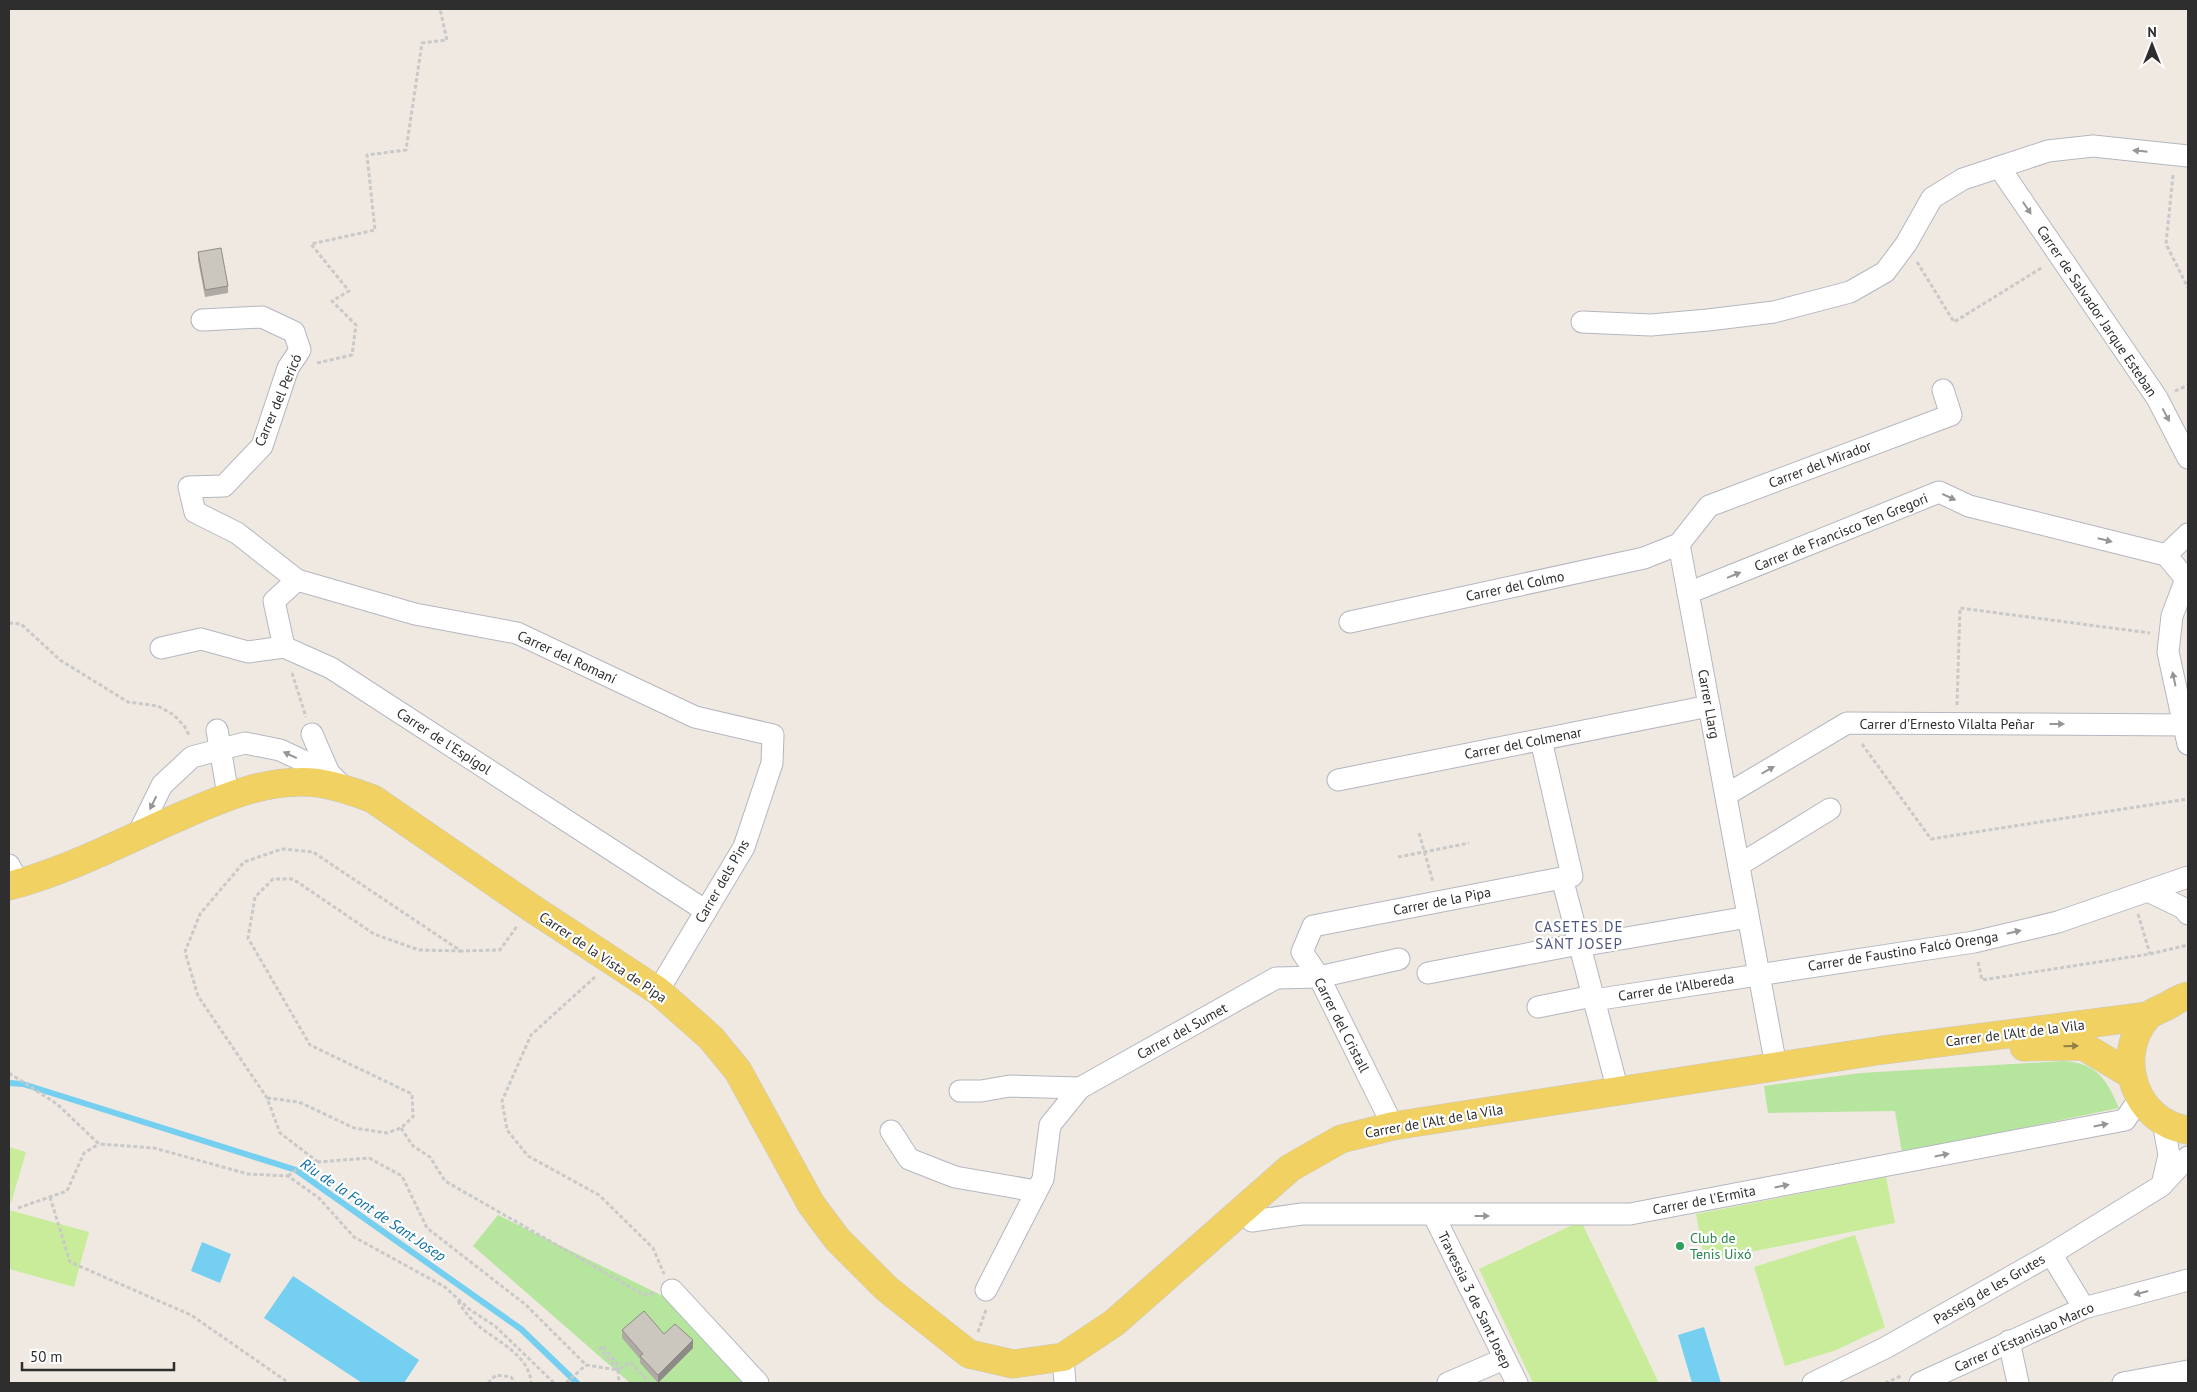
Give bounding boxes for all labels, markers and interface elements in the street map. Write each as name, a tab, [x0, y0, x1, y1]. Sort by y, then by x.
north arrow	[2127, 20, 2177, 70]
text: N	[2147, 23, 2157, 41]
one-way arrow	[2131, 147, 2147, 155]
one-way arrow	[2022, 201, 2031, 214]
street label: Carrer de Salvador Jarque Esteban	[2033, 222, 2161, 400]
street label: Carrer del Pericó	[250, 351, 306, 449]
one-way arrow	[2162, 408, 2170, 422]
street label: Carrer del Mirador	[1766, 436, 1874, 492]
street label: Carrer de Francisco Ten Gregori	[1751, 489, 1931, 575]
one-way arrow	[1942, 493, 1956, 501]
one-way arrow	[2098, 536, 2113, 544]
street label: Carrer del Colmo	[1464, 567, 1566, 605]
one-way arrow	[1726, 571, 1741, 578]
street label: Carrer del Romaní	[515, 626, 620, 688]
street label: Carrer Llarg	[1694, 668, 1724, 740]
one-way arrow	[2170, 672, 2178, 687]
street label: Carrer de l'Espígol	[393, 704, 495, 778]
street label: Carrer d'Ernesto Vilalta Peñar	[1860, 715, 2035, 733]
one-way arrow	[2050, 720, 2066, 728]
street label: Carrer del Colmenar	[1463, 723, 1583, 763]
one-way arrow	[283, 750, 297, 758]
one-way arrow	[1760, 766, 1775, 774]
one-way arrow	[149, 796, 157, 810]
street label: Carrer dels Pins	[691, 836, 753, 926]
street label: Carrer de la Pipa	[1392, 883, 1492, 919]
street label: Carrer de la Vista de Pipa	[536, 908, 670, 1006]
district label: CASETES DE SANT JOSEP	[1534, 917, 1624, 953]
street label: Carrer de Faustino Falcó Orenga	[1807, 927, 1999, 975]
one-way arrow	[2007, 928, 2022, 936]
street label: Carrer de l'Albereda	[1617, 969, 1735, 1005]
street label: Carrer del Cristall	[1310, 974, 1374, 1076]
street label: Carrer del Sumet	[1134, 999, 1231, 1063]
street label: Carrer de l'Alt de la Vila	[1944, 1016, 2086, 1050]
one-way arrow	[2064, 1042, 2080, 1050]
street label: Carrer de l'Alt de la Vila	[1364, 1100, 1504, 1142]
one-way arrow	[2094, 1121, 2109, 1129]
one-way arrow	[1934, 1151, 1950, 1159]
water label: Riu de la Font de Sant Josep	[297, 1154, 450, 1266]
street label: Carrer de l'Ermita	[1651, 1181, 1757, 1219]
one-way arrow	[1775, 1181, 1791, 1189]
one-way arrow	[1475, 1211, 1491, 1219]
street label: Travessia 3 de Sant Josep	[1434, 1228, 1516, 1372]
place label: Club de Tenis Uixó	[1690, 1229, 1751, 1263]
marker: Club de Tenis Uixó	[1674, 1240, 1686, 1252]
street label: Passeig de les Grutes	[1930, 1250, 2048, 1328]
one-way arrow	[2134, 1289, 2149, 1297]
street label: Carrer d'Estanislao Marco	[1951, 1298, 2097, 1376]
scale bar	[22, 1340, 175, 1372]
text: 50 m	[30, 1347, 63, 1366]

